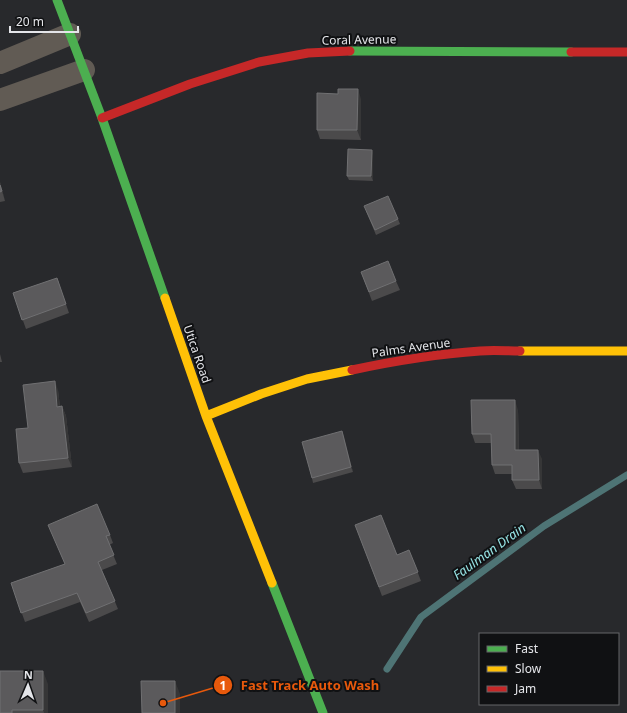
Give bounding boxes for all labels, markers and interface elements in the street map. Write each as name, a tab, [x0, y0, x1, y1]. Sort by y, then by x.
scale bar	[10, 8, 78, 34]
text: 20 m	[16, 13, 44, 30]
street label: Coral Avenue	[322, 30, 397, 49]
street label: Utica Road	[180, 322, 215, 385]
street label: Palms Avenue	[370, 334, 452, 361]
water label: Faulman Drain	[449, 518, 529, 584]
legend	[479, 633, 619, 705]
text: Fast	[515, 640, 539, 657]
text: Slow	[515, 660, 542, 677]
north arrow	[8, 665, 48, 705]
text: N	[24, 667, 33, 682]
callout: Fast Track Auto Wash	[213, 673, 388, 698]
text: Fast Track Auto Wash	[241, 676, 379, 694]
text: 1	[220, 677, 226, 694]
text: Jam	[514, 680, 536, 697]

